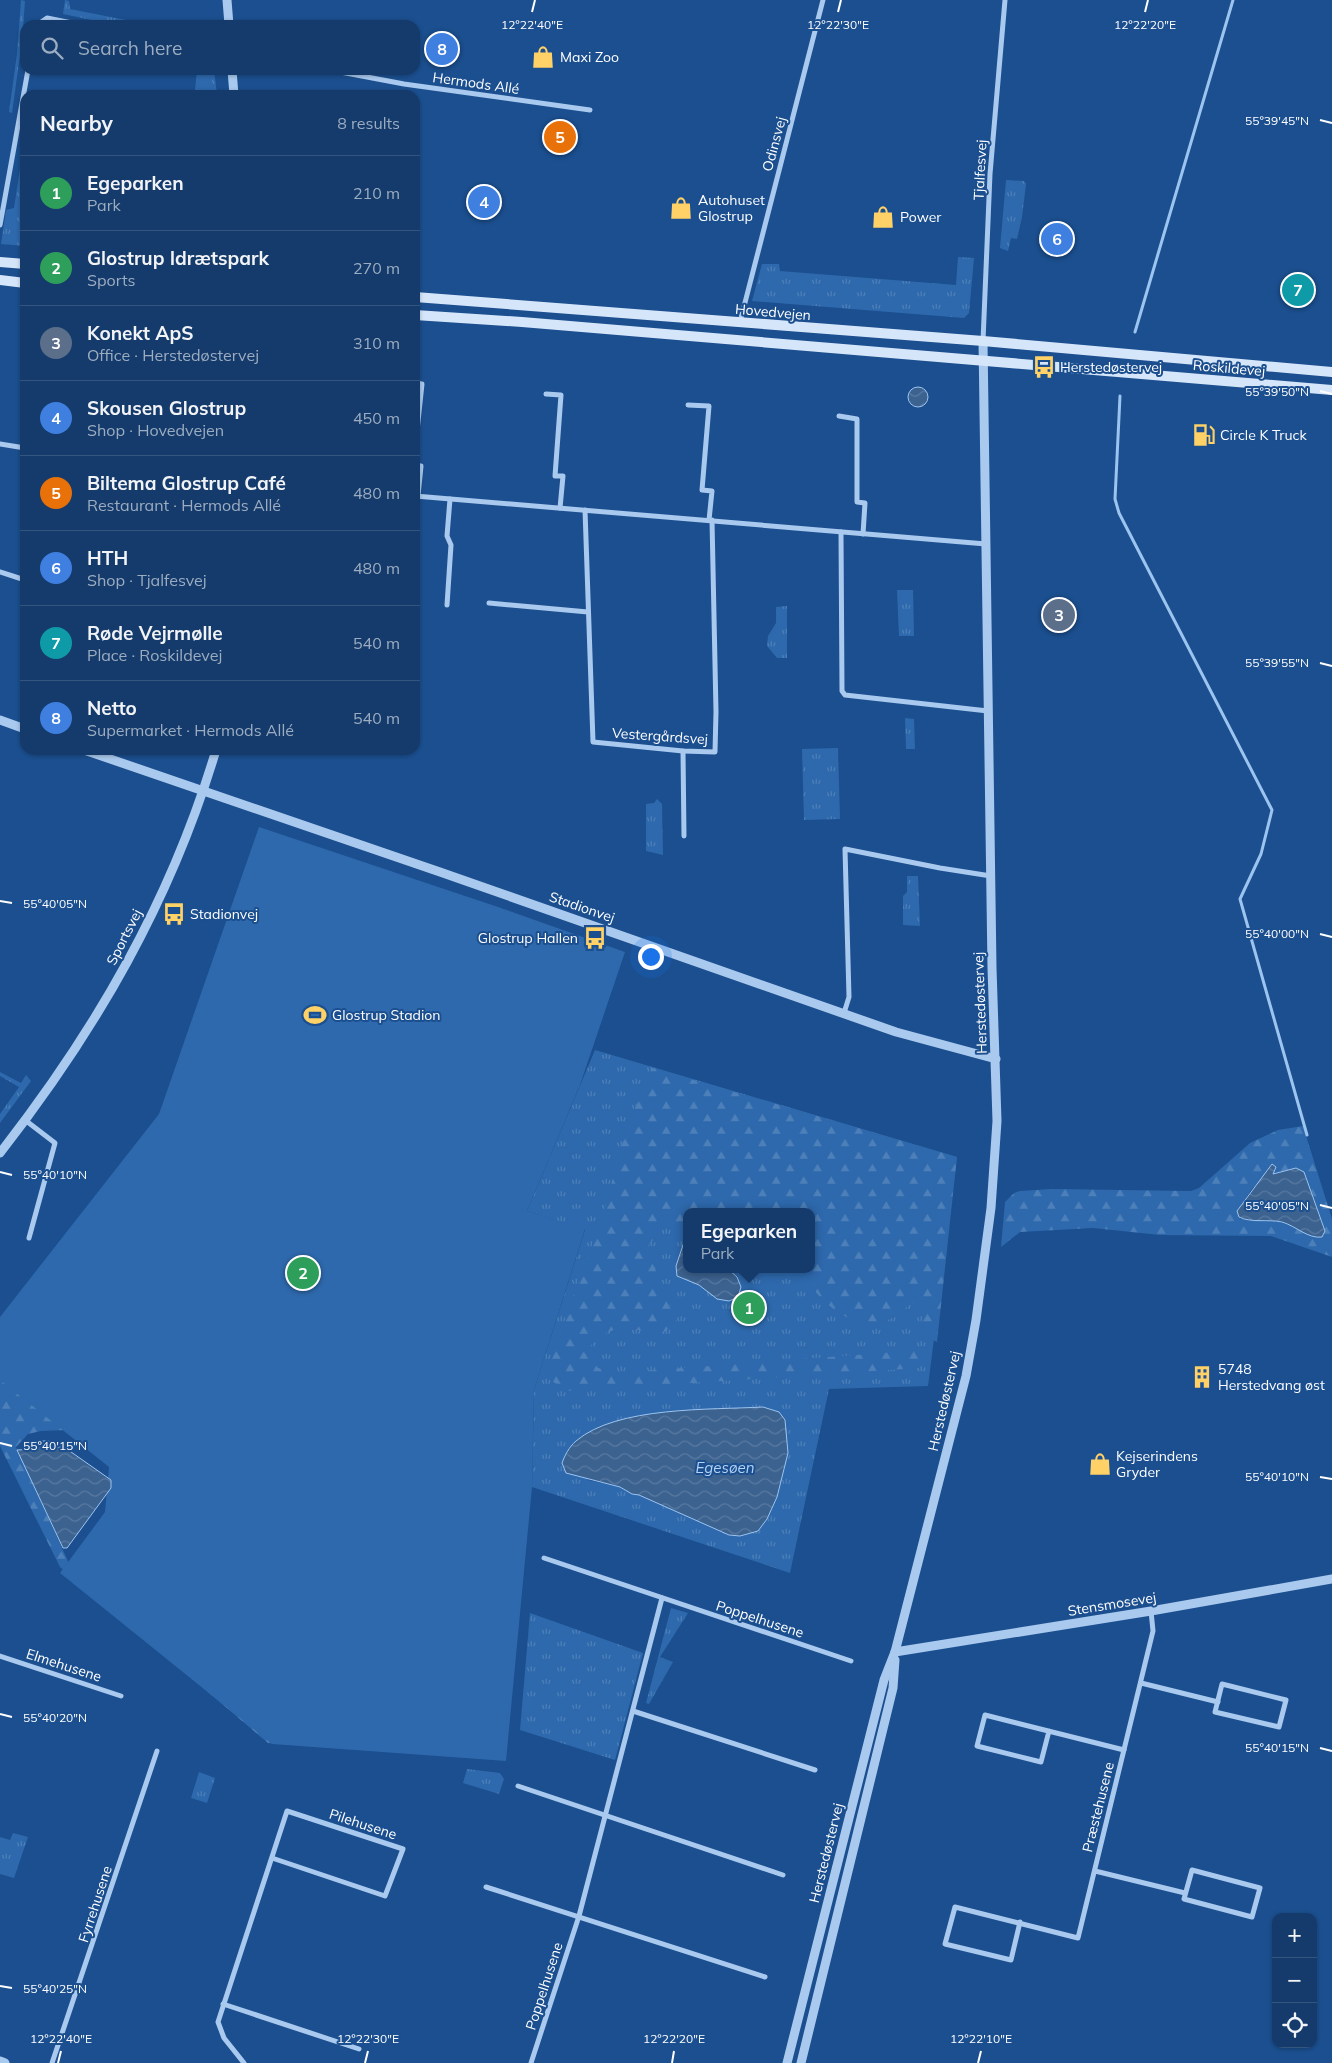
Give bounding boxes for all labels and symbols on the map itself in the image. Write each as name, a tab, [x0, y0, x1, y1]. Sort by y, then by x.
text: 12°22'40"E	[501, 17, 563, 32]
text: 12°22'30"E	[807, 17, 869, 32]
text: 12°22'20"E	[1114, 17, 1176, 32]
pin: 8	[426, 30, 458, 68]
shop icon: Maxi Zoo	[530, 44, 556, 70]
place label: Maxi Zoo	[560, 48, 619, 66]
street label: Hermods Allé	[432, 68, 520, 98]
text: 55°39'45"N	[1245, 113, 1309, 128]
street label: Odinsvej	[758, 115, 790, 173]
pin: 5	[544, 118, 576, 156]
street label: Tjalfesvej	[969, 139, 991, 201]
pin: 4	[468, 183, 500, 221]
place label: Autohuset Glostrup	[698, 191, 765, 225]
shop icon: Autohuset Glostrup	[668, 195, 694, 221]
shop icon: Power	[870, 204, 896, 230]
place label: Power	[900, 208, 942, 226]
pin: 6	[1041, 220, 1073, 258]
pin: 7	[1282, 271, 1314, 309]
street label: Hovedvejen	[734, 300, 812, 324]
bus stop icon: Herstedøstervej	[1031, 354, 1057, 380]
street label: Roskildevej	[1192, 356, 1266, 380]
place label: Herstedøstervej	[1060, 358, 1162, 376]
text: 55°39'50"N	[1245, 384, 1309, 399]
fuel station icon: Circle K Truck	[1191, 422, 1217, 448]
place label: Circle K Truck	[1220, 426, 1307, 444]
pin: 3	[1043, 596, 1075, 634]
text: 55°39'55"N	[1245, 655, 1309, 670]
street label: Vestergårdsvej	[611, 724, 709, 748]
street label: Stadionvej	[547, 887, 617, 927]
text: 55°40'05"N	[23, 896, 87, 911]
bus stop icon: Stadionvej	[161, 901, 187, 927]
place label: Stadionvej	[190, 905, 258, 923]
street label: Sportsvej	[102, 906, 146, 968]
bus stop icon: Glostrup Hallen	[582, 925, 608, 951]
text: 55°40'00"N	[1245, 926, 1309, 941]
place label: Glostrup Hallen	[478, 929, 578, 947]
your location	[638, 944, 664, 970]
street label: Herstedøstervej	[969, 952, 991, 1054]
sports icon: Glostrup Stadion	[302, 1002, 328, 1028]
place label: Glostrup Stadion	[332, 1006, 440, 1024]
text: 55°40'10"N	[23, 1167, 87, 1182]
text: 55°40'05"N	[1245, 1198, 1309, 1213]
pin: 2	[287, 1254, 319, 1292]
pin: 1	[733, 1289, 765, 1327]
street label: Herstedøstervej	[924, 1349, 964, 1453]
place label: 5748 Herstedvang øst	[1218, 1360, 1325, 1394]
building icon: 5748 Herstedvang øst	[1189, 1364, 1215, 1390]
text: 55°40'15"N	[23, 1438, 87, 1453]
place label: Kejserindens Gryder	[1116, 1447, 1198, 1481]
shop icon: Kejserindens Gryder	[1087, 1451, 1113, 1477]
water label: Egesøen	[696, 1458, 755, 1477]
text: 55°40'10"N	[1245, 1469, 1309, 1484]
street label: Stensmosevej	[1066, 1588, 1158, 1620]
street label: Poppelhusene	[714, 1596, 806, 1642]
street label: Elmehusene	[24, 1644, 104, 1686]
text: 55°40'20"N	[23, 1710, 87, 1725]
text: 55°40'15"N	[1245, 1740, 1309, 1755]
street label: Præstehusene	[1078, 1760, 1118, 1854]
street label: Herstedøstervej	[805, 1801, 847, 1905]
street label: Pilehusene	[327, 1805, 399, 1843]
street label: Fyrrehusene	[74, 1863, 116, 1945]
street label: Poppelhusene	[521, 1940, 567, 2032]
text: 55°40'25"N	[23, 1981, 87, 1996]
text: 12°22'40"E	[30, 2031, 92, 2046]
text: 12°22'30"E	[337, 2031, 399, 2046]
text: 12°22'20"E	[643, 2031, 705, 2046]
text: 12°22'10"E	[950, 2031, 1012, 2046]

